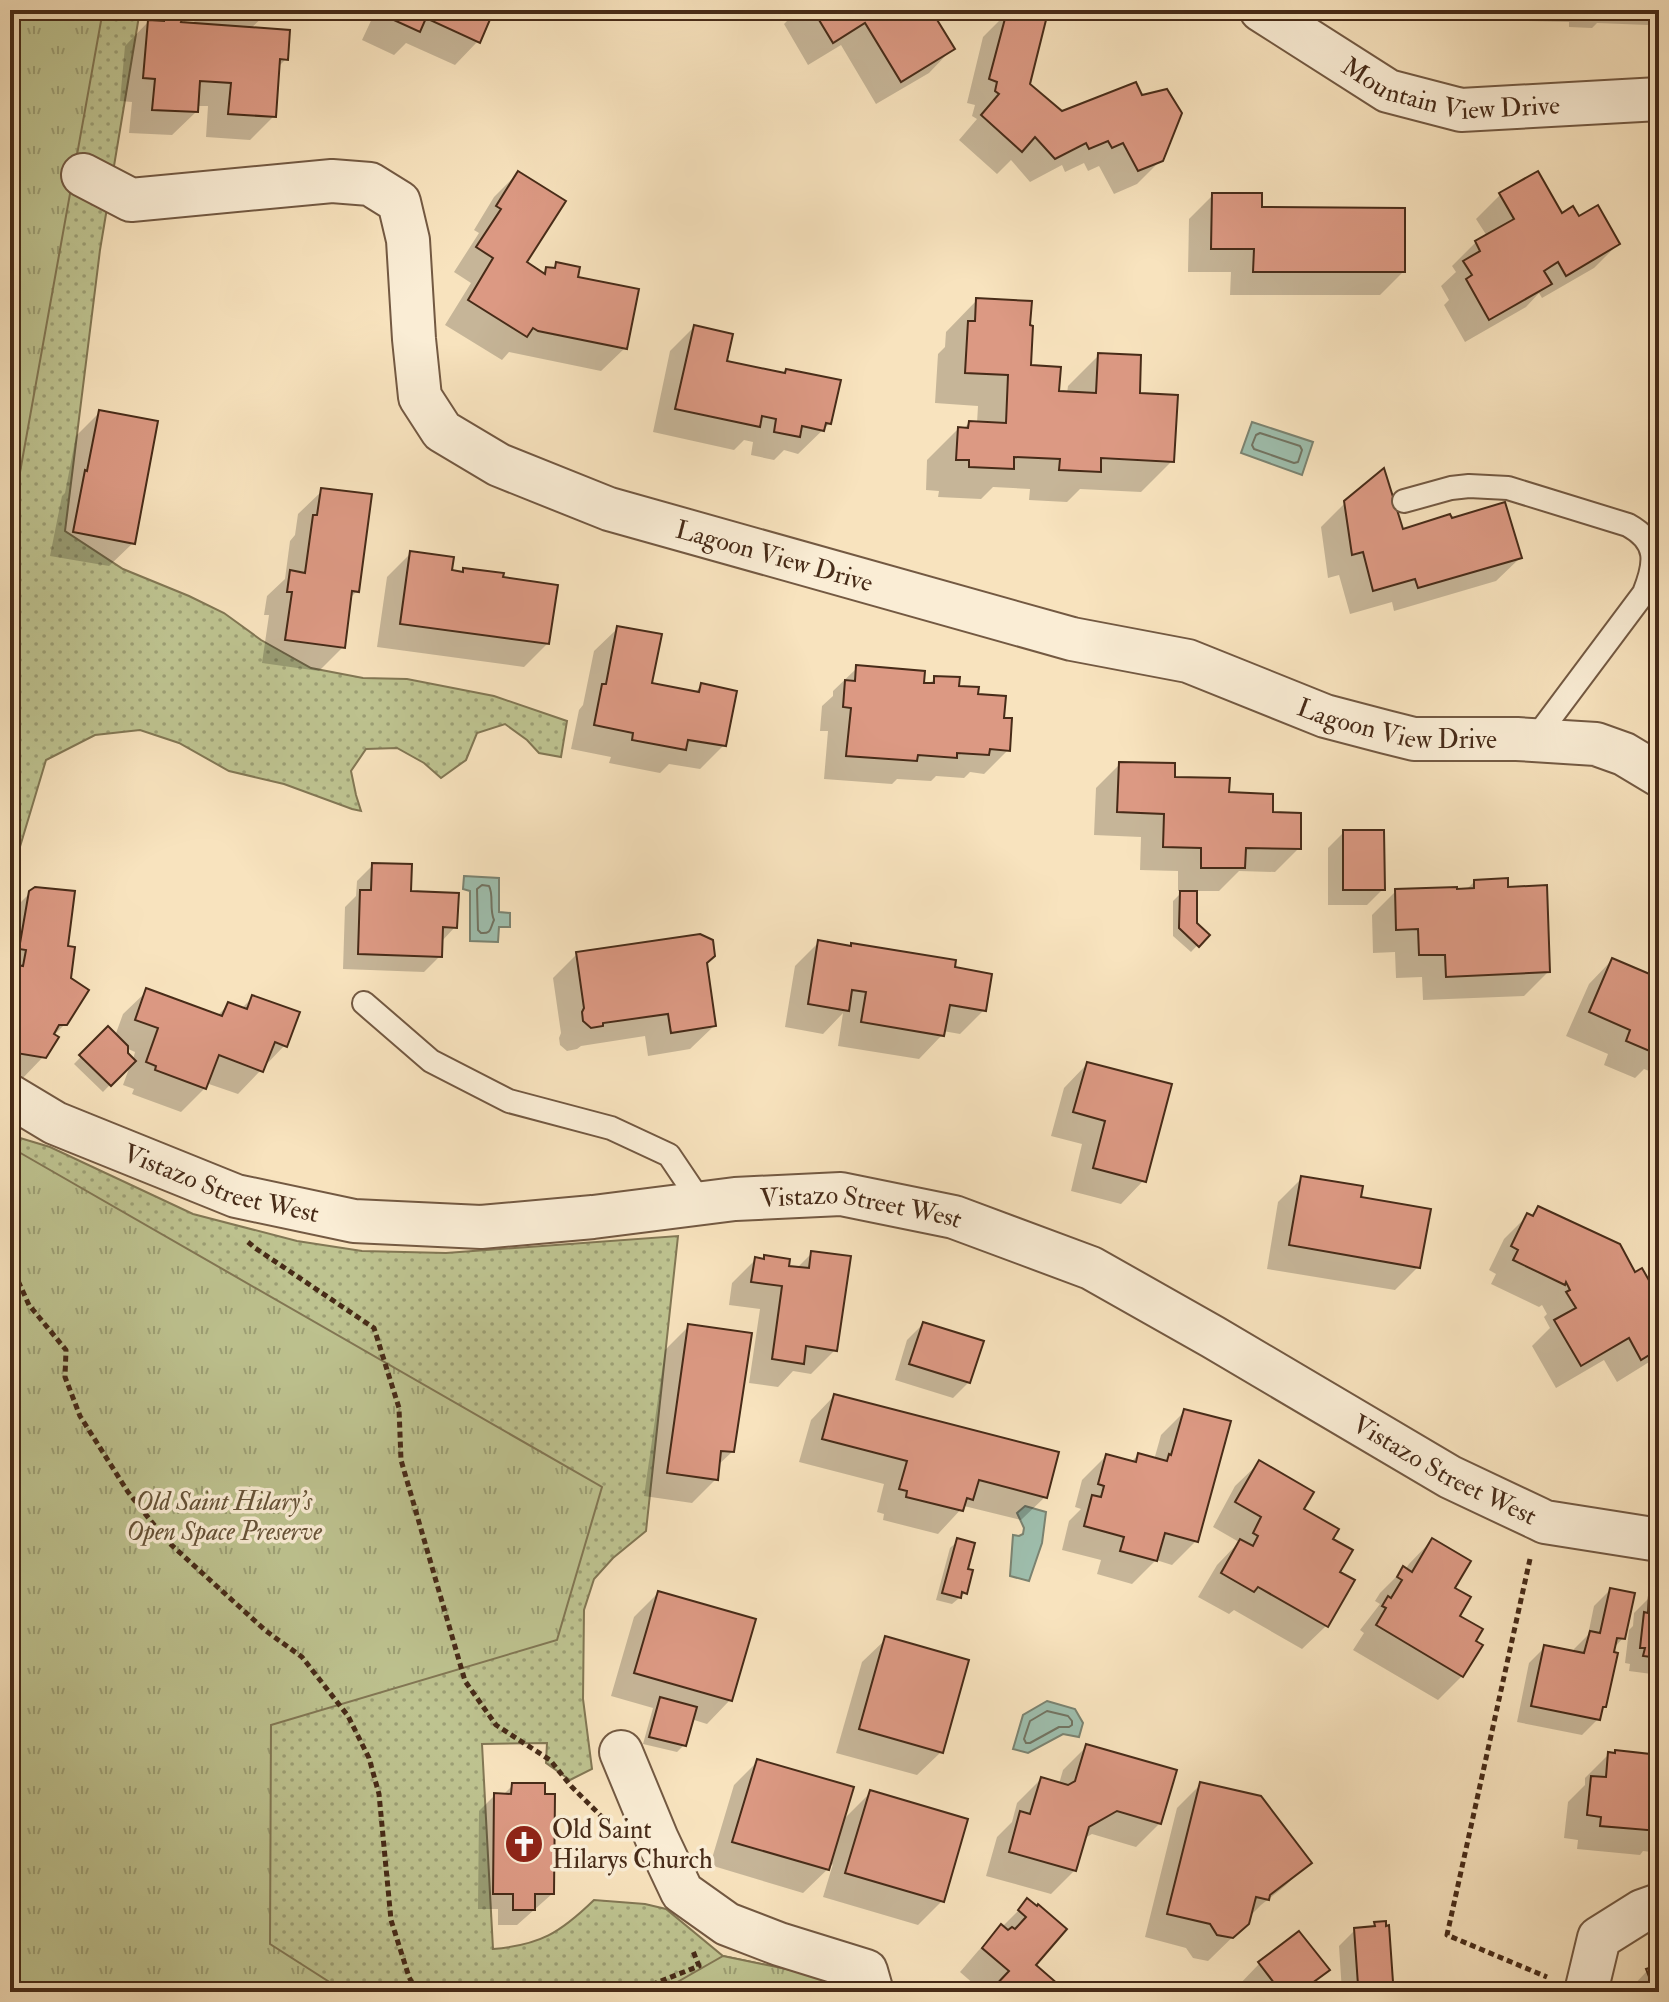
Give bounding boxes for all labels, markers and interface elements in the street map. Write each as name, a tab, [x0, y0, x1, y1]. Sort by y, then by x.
street label: Mountain View Drive	[1335, 51, 1561, 127]
street label: Lagoon View Drive	[672, 514, 877, 599]
street label: Lagoon View Drive	[1292, 691, 1497, 756]
street label: Vistazo Street West	[118, 1137, 322, 1230]
street label: Vistazo Street West	[759, 1179, 967, 1236]
street label: Vistazo Street West	[1346, 1408, 1542, 1533]
park label: Old Saint Hilary's Open Space Preserve	[126, 1486, 322, 1548]
place label: Old Saint Hilarys Church	[552, 1814, 713, 1876]
church icon: Old Saint Hilarys Church	[503, 1823, 545, 1865]

